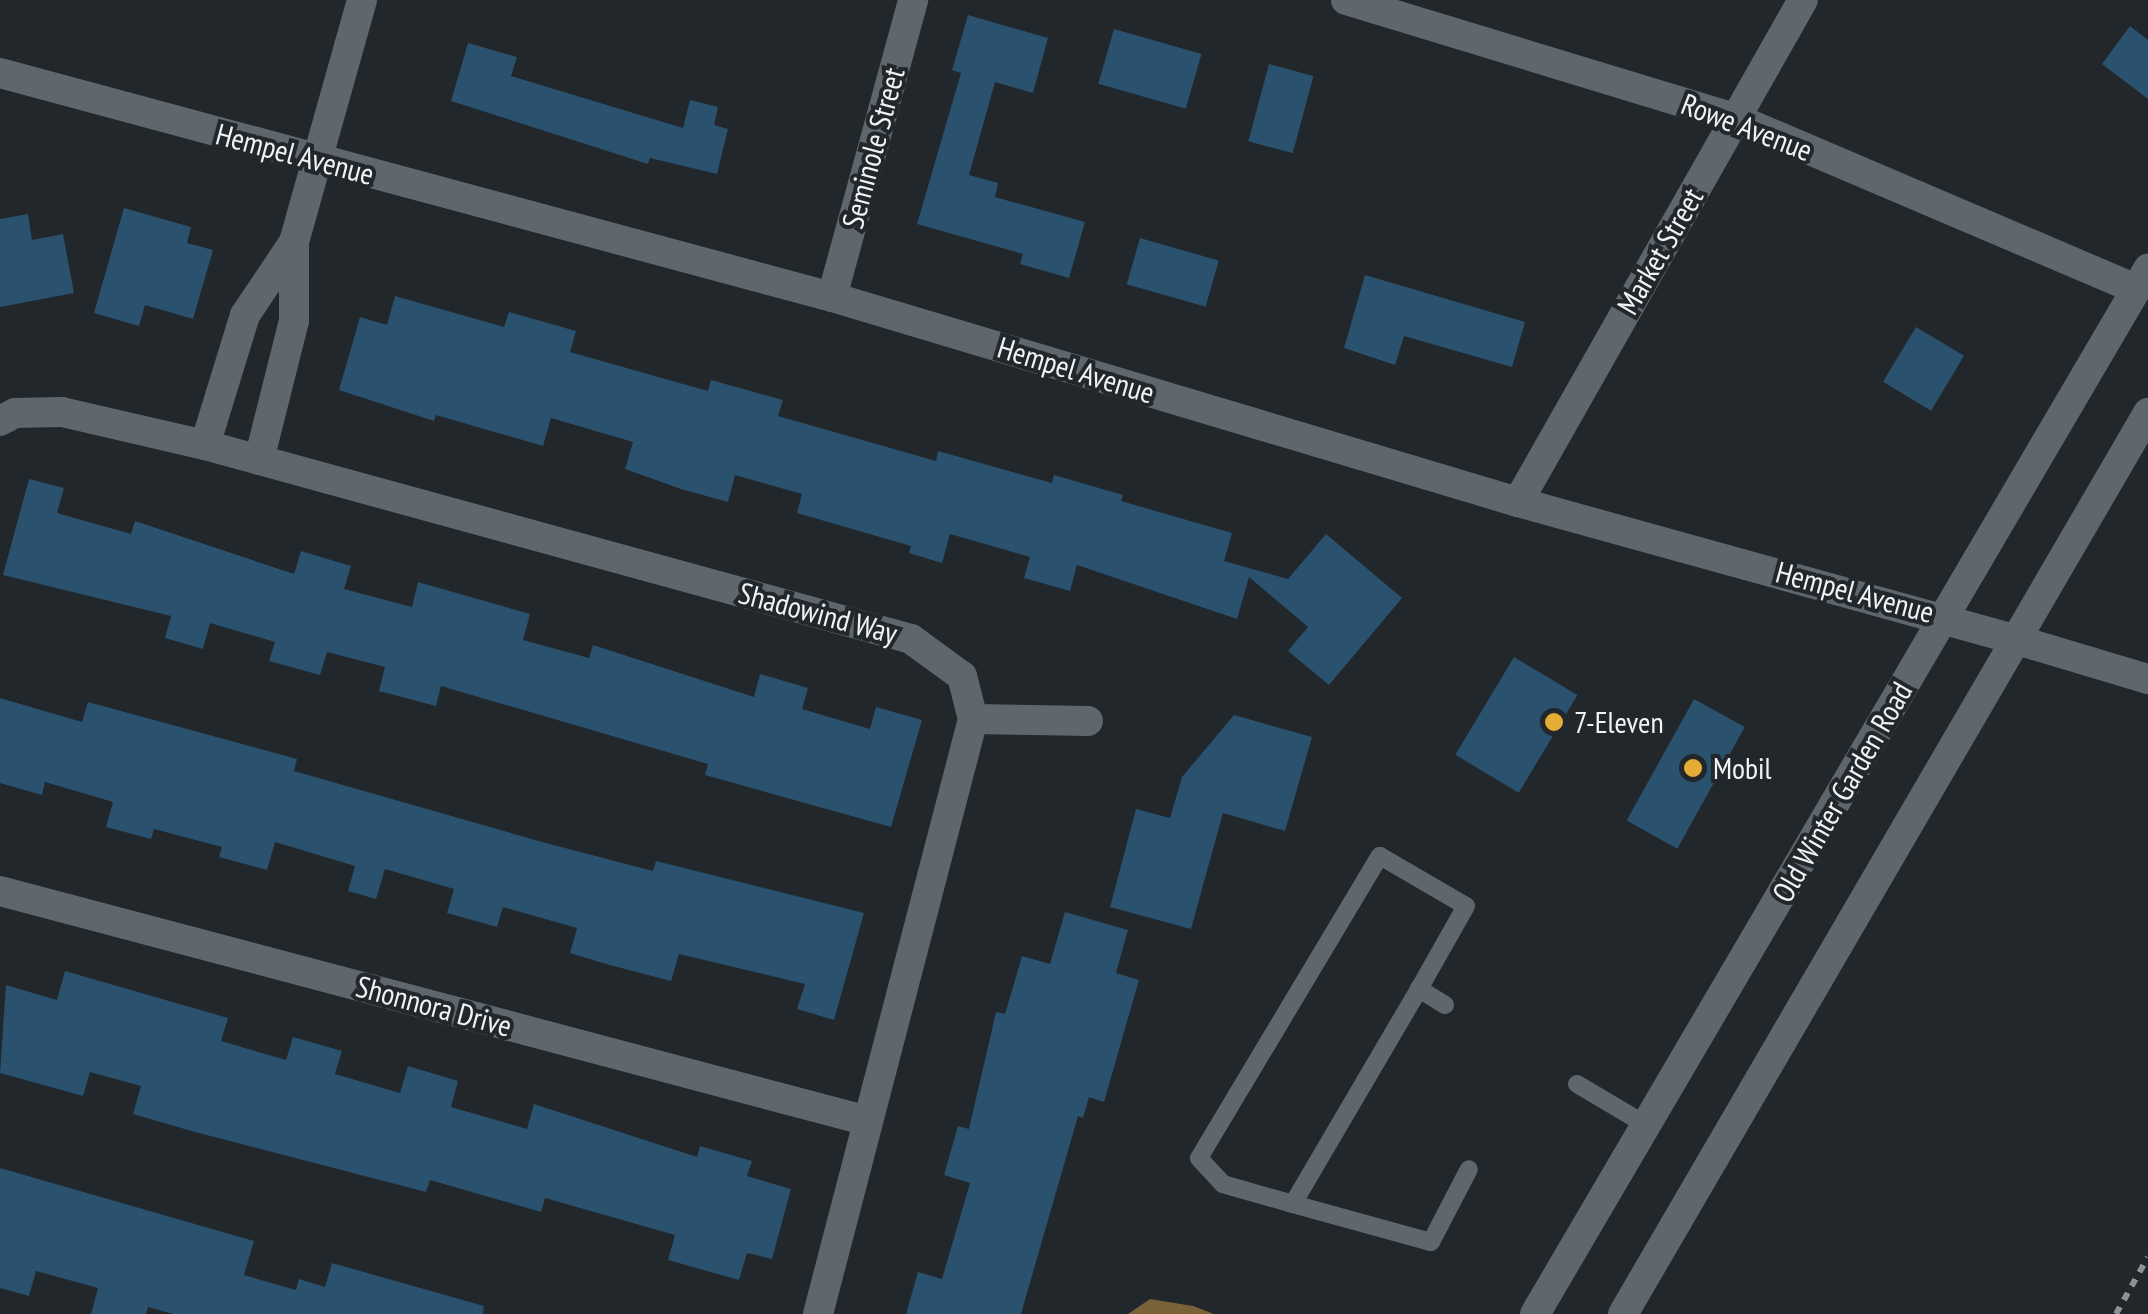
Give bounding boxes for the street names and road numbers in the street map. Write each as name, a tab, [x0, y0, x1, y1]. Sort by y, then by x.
street label: Seminole Street	[834, 64, 912, 232]
street label: Rowe Avenue	[1676, 85, 1818, 169]
street label: Hempel Avenue	[212, 116, 378, 192]
street label: Market Street	[1609, 181, 1711, 321]
street label: Hempel Avenue	[993, 329, 1159, 411]
street label: Hempel Avenue	[1772, 554, 1938, 630]
street label: Shadowind Way	[735, 575, 901, 651]
street label: Old Winter Garden Road	[1764, 675, 1920, 909]
street label: Shonnora Drive	[352, 968, 516, 1044]

